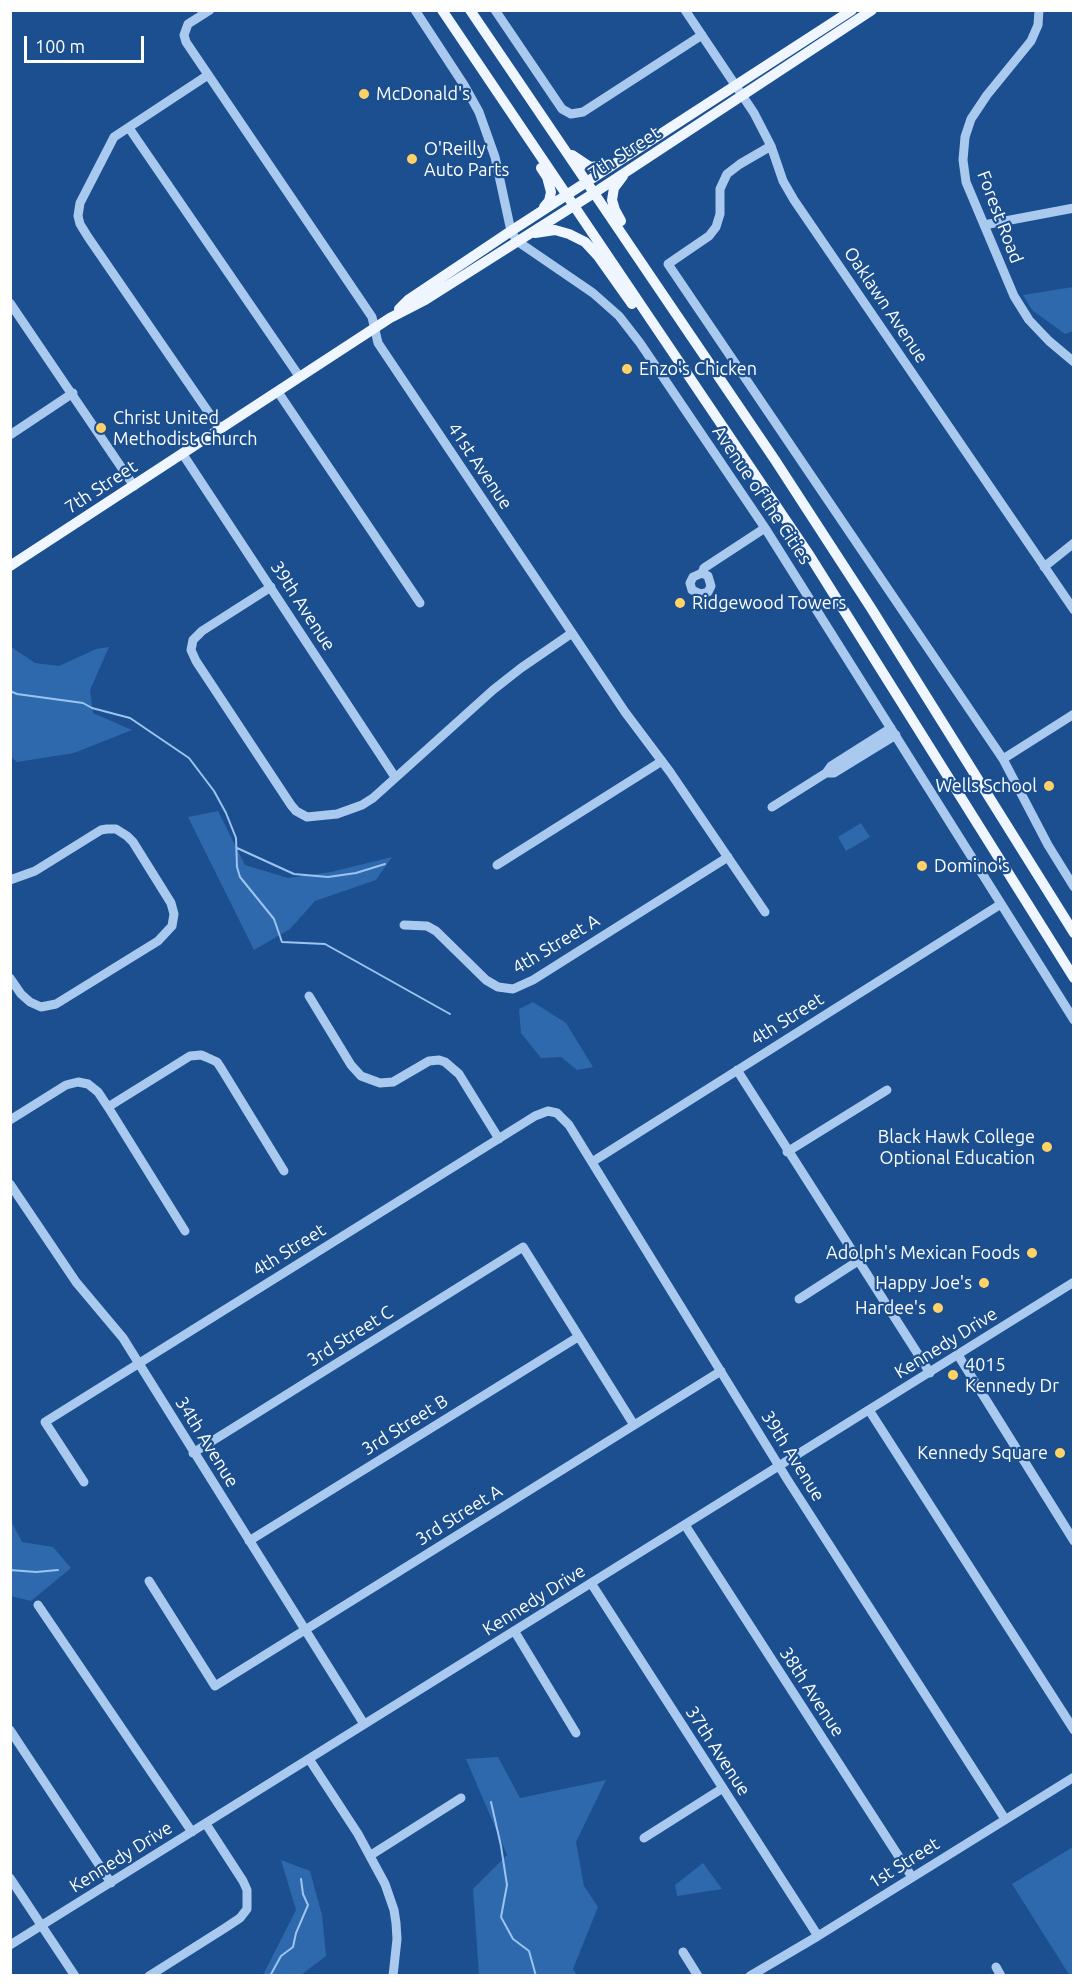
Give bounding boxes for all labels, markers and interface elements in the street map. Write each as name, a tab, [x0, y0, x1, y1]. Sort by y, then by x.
scale bar	[27, 24, 147, 62]
text: 100 m	[35, 36, 85, 56]
place label: McDonald's	[376, 83, 470, 105]
marker: McDonald's	[357, 87, 371, 101]
street label: 7th Street	[584, 122, 664, 184]
place label: O'Reilly Auto Parts	[424, 138, 509, 180]
marker: O'Reilly Auto Parts	[405, 152, 419, 166]
street label: Forest Road	[972, 168, 1028, 266]
street label: Oaklawn Avenue	[839, 243, 933, 367]
place label: Enzo's Chicken	[639, 358, 757, 380]
marker: Enzo's Chicken	[620, 362, 634, 376]
place label: Christ United Methodist Church	[113, 407, 257, 450]
street label: 41st Avenue	[443, 419, 517, 513]
marker: Christ United Methodist Church	[94, 421, 108, 435]
street label: Avenue of the Cities	[708, 422, 816, 568]
street label: 7th Street	[61, 456, 141, 518]
street label: 39th Avenue	[266, 557, 340, 655]
place label: Ridgewood Towers	[692, 592, 846, 614]
marker: Ridgewood Towers	[673, 596, 687, 610]
place label: Wells School	[935, 775, 1037, 797]
marker: Wells School	[1042, 779, 1056, 793]
place label: Domino's	[934, 855, 1010, 877]
marker: Domino's	[915, 859, 929, 873]
street label: 4th Street A	[509, 910, 603, 978]
street label: 4th Street	[747, 988, 827, 1050]
place label: Black Hawk College Optional Education	[878, 1126, 1035, 1168]
marker: Black Hawk College Optional Education	[1040, 1140, 1054, 1154]
street label: 4th Street	[249, 1219, 329, 1281]
place label: Adolph's Mexican Foods	[826, 1242, 1020, 1264]
marker: Adolph's Mexican Foods	[1025, 1246, 1039, 1260]
place label: Happy Joe's	[875, 1272, 972, 1294]
marker: Happy Joe's	[977, 1276, 991, 1290]
place label: Hardee's	[855, 1297, 926, 1319]
street label: 3rd Street C	[303, 1301, 397, 1371]
marker: Hardee's	[931, 1301, 945, 1315]
street label: Kennedy Drive	[891, 1303, 1001, 1383]
place label: 4015 Kennedy Dr	[965, 1354, 1059, 1396]
marker: 4015 Kennedy Dr	[946, 1368, 960, 1382]
street label: 3rd Street B	[358, 1390, 452, 1460]
street label: 34th Avenue	[171, 1393, 243, 1491]
street label: 39th Avenue	[757, 1407, 829, 1505]
place label: Kennedy Square	[917, 1442, 1048, 1464]
marker: Kennedy Square	[1053, 1446, 1067, 1460]
street label: 3rd Street A	[412, 1480, 506, 1550]
street label: Kennedy Drive	[479, 1560, 589, 1640]
street label: 38th Avenue	[775, 1643, 849, 1741]
street label: 37th Avenue	[681, 1702, 755, 1800]
street label: Kennedy Drive	[66, 1817, 176, 1897]
street label: 1st Street	[865, 1833, 943, 1893]

